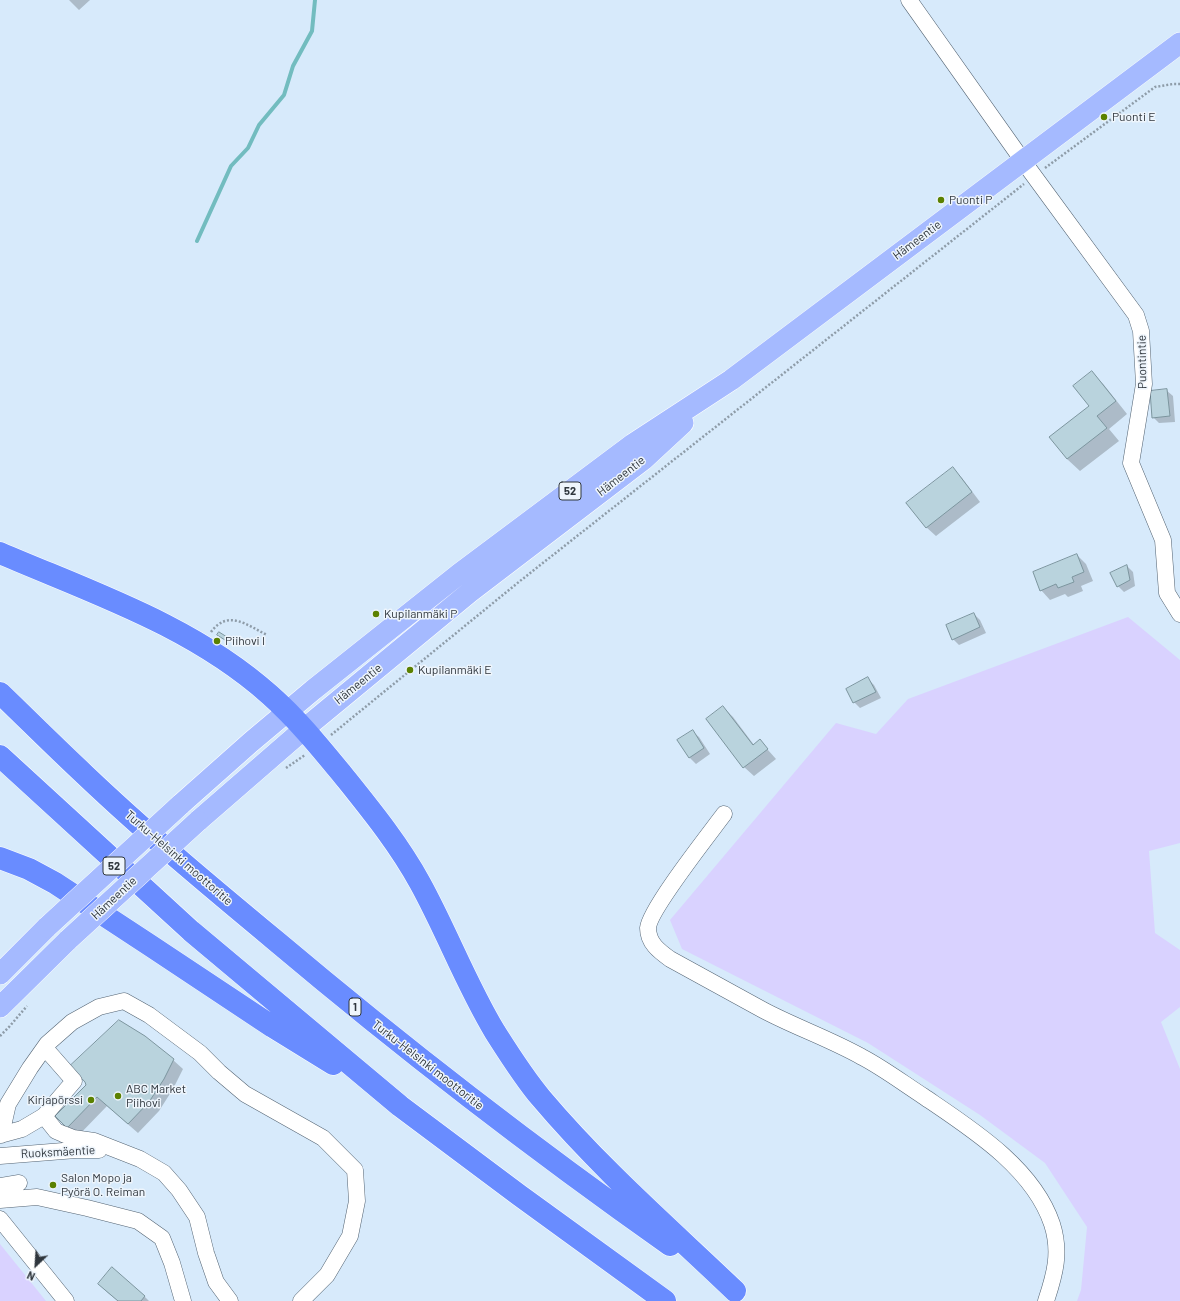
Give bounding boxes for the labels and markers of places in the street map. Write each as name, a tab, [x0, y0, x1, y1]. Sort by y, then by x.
place label: Puonti E	[1112, 110, 1156, 124]
marker: Puonti E	[1099, 112, 1109, 122]
place label: Puonti P	[949, 193, 992, 207]
marker: Puonti P	[936, 195, 946, 205]
place label: Kupilanmäki P	[384, 607, 457, 621]
marker: Kupilanmäki P	[371, 609, 381, 619]
place label: Piihovi I	[225, 634, 265, 648]
marker: Piihovi I	[212, 636, 222, 646]
place label: Kupilanmäki E	[418, 663, 492, 677]
marker: Kupilanmäki E	[405, 665, 415, 675]
place label: ABC Market Piihovi	[126, 1082, 186, 1110]
marker: ABC Market Piihovi	[113, 1091, 123, 1101]
place label: Kirjapörssi	[27, 1093, 83, 1107]
marker: Kirjapörssi	[86, 1095, 96, 1105]
place label: Salon Mopo ja Pyörä O. Reiman	[61, 1171, 145, 1199]
marker: Salon Mopo ja Pyörä O. Reiman	[48, 1180, 58, 1190]

